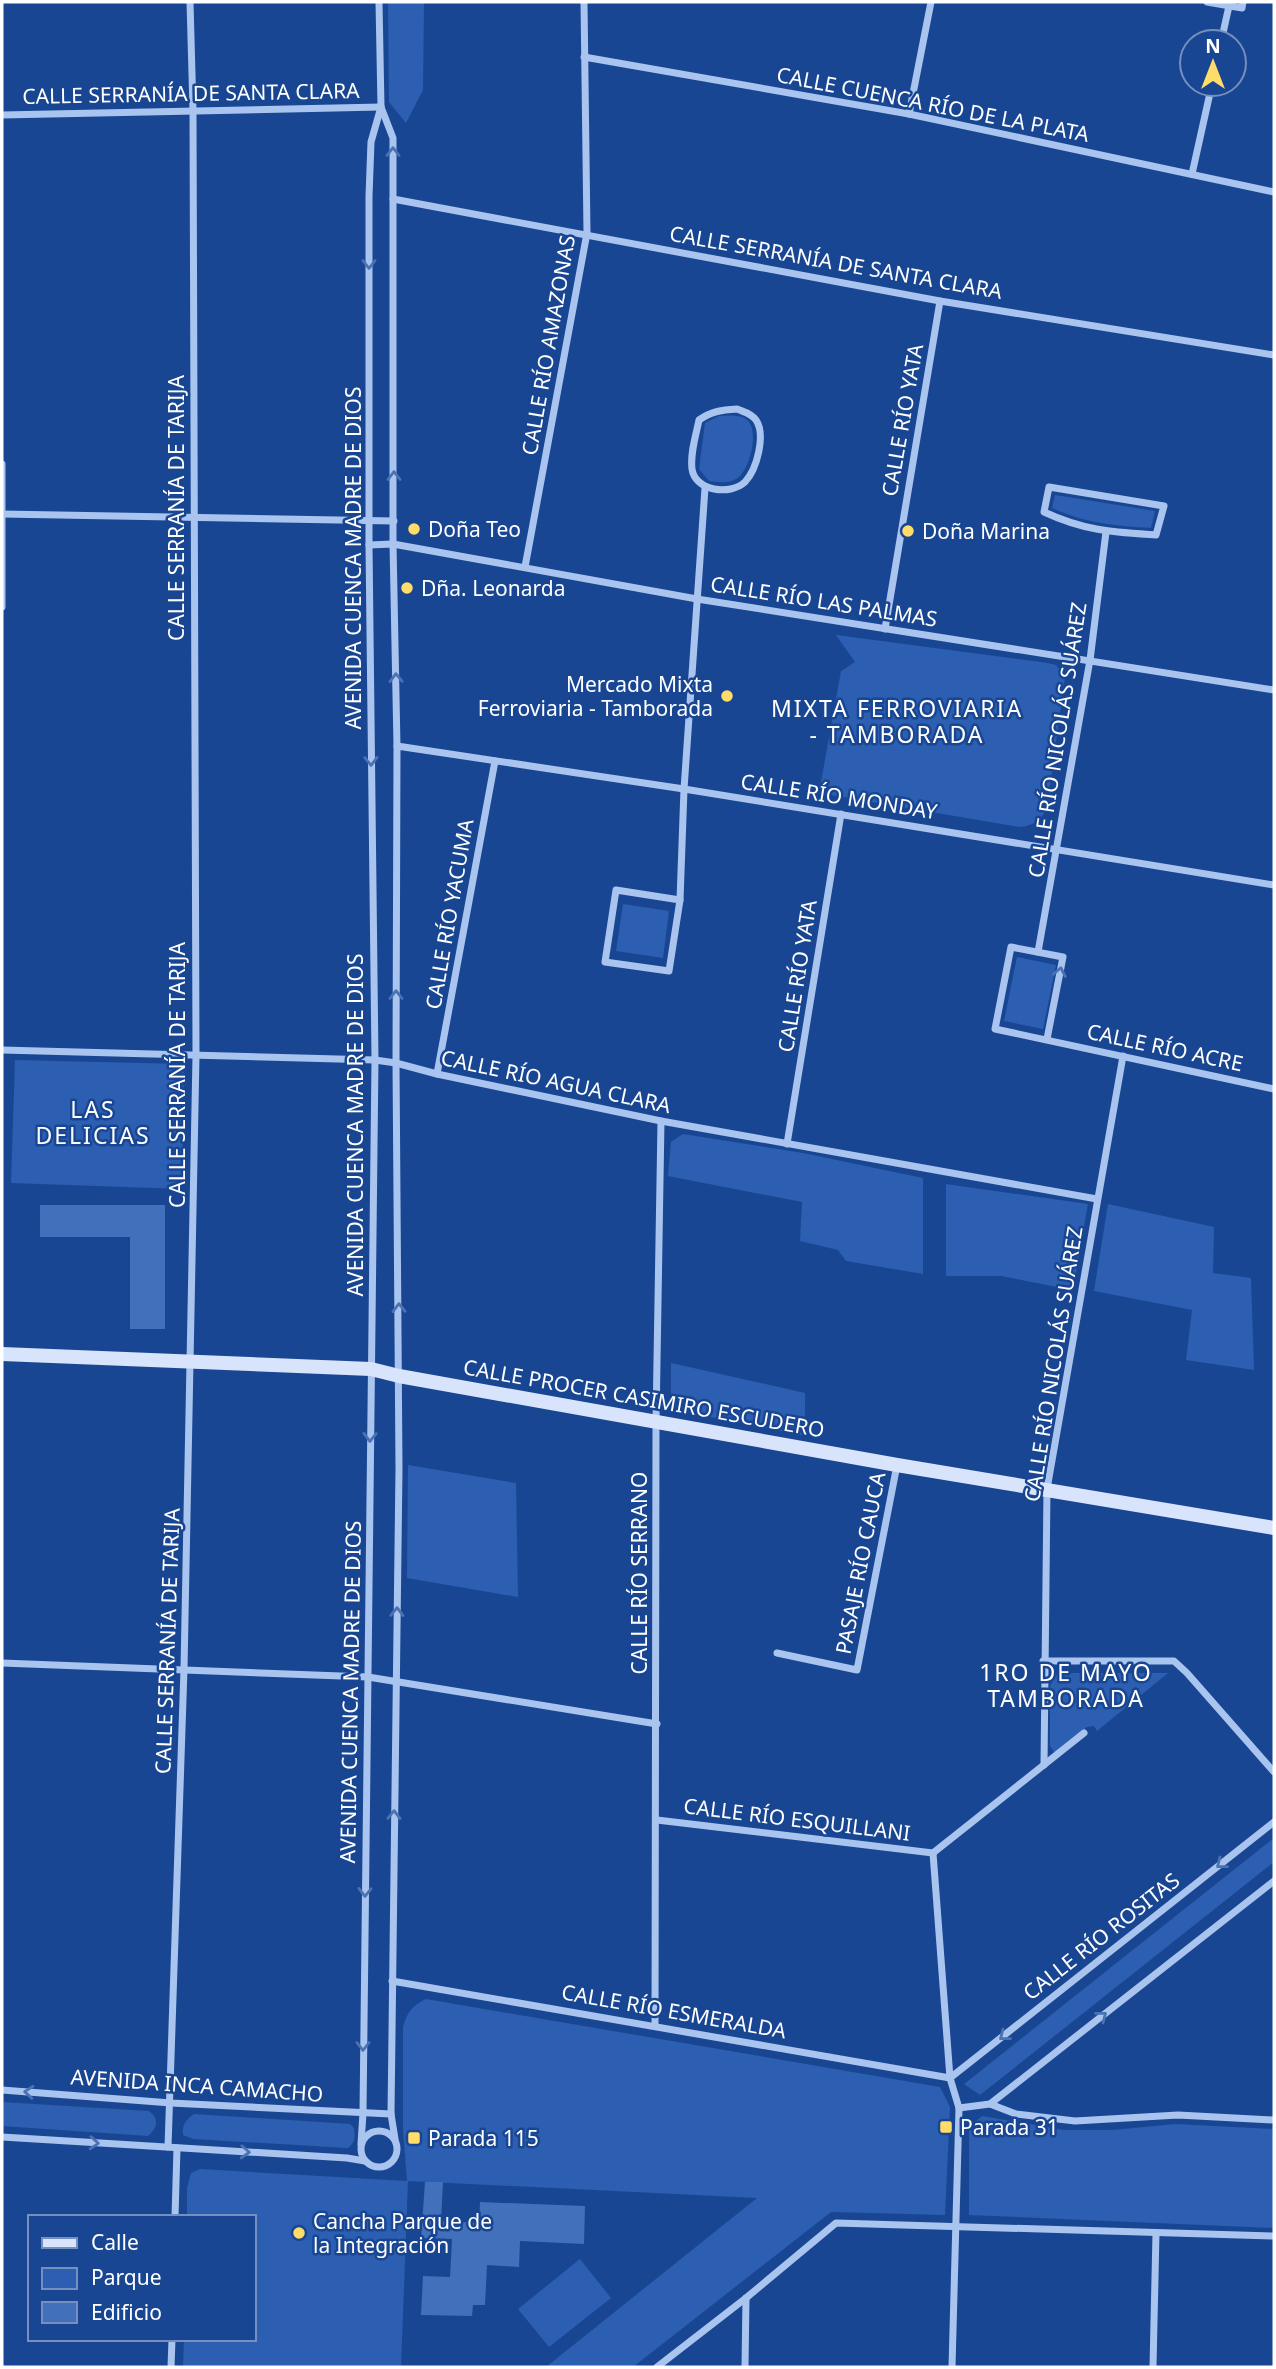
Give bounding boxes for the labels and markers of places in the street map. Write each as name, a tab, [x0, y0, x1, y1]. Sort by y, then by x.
place label: Doña Teo	[428, 515, 521, 543]
place label: Doña Marina	[922, 517, 1050, 545]
marker: Doña Teo	[406, 521, 422, 537]
marker: Doña Marina	[900, 523, 916, 539]
place label: Dña. Leonarda	[421, 574, 565, 602]
marker: Dña. Leonarda	[399, 580, 415, 596]
place label: Mercado Mixta Ferroviaria - Tamborada	[478, 670, 713, 722]
marker: Mercado Mixta Ferroviaria - Tamborada	[719, 688, 735, 704]
place label: Parada 31	[960, 2113, 1059, 2141]
marker: Parada 31	[938, 2119, 954, 2135]
place label: Parada 115	[428, 2124, 539, 2152]
marker: Parada 115	[406, 2130, 422, 2146]
place label: Cancha Parque de la Integración	[313, 2207, 492, 2259]
marker: Cancha Parque de la Integración	[291, 2225, 307, 2241]

